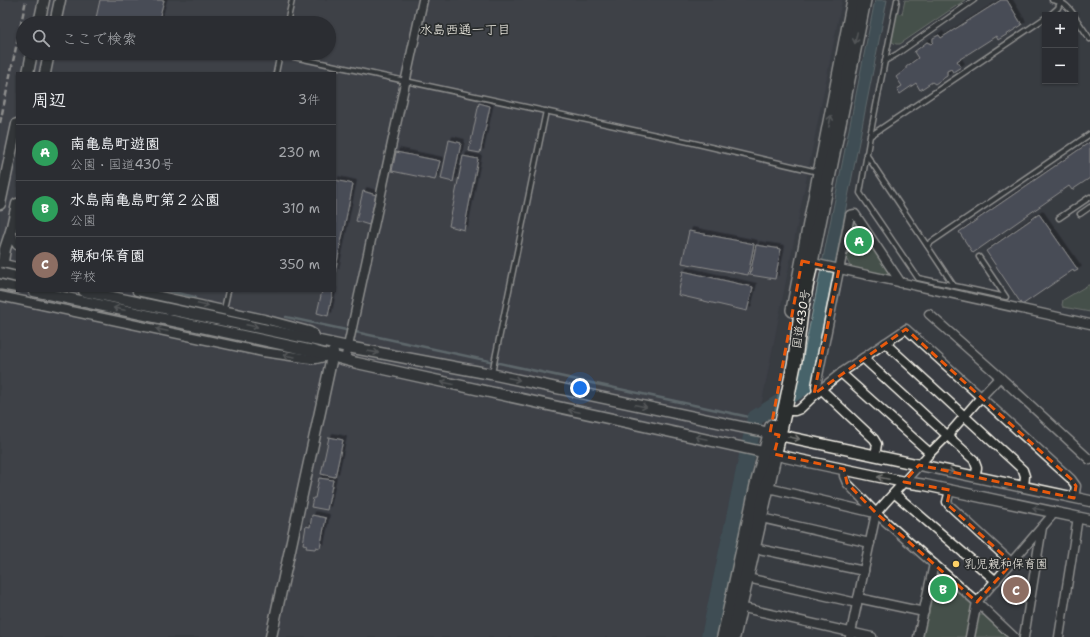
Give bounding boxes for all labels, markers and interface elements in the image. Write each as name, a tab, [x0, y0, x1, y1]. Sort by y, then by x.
map controls	[1042, 12, 1078, 84]
button: +	[1042, 12, 1078, 48]
search box	[16, 16, 336, 60]
district label: 水島西通一丁目	[419, 21, 511, 38]
icon: search	[30, 27, 52, 49]
text: ここで検索	[62, 29, 137, 49]
one-way arrow	[852, 31, 860, 44]
button: −	[1042, 48, 1078, 84]
text: 周辺	[32, 89, 66, 111]
text: 3件	[298, 91, 320, 108]
one-way arrow	[826, 115, 834, 128]
text: 南亀島町遊園	[70, 134, 160, 154]
text: A	[40, 144, 50, 161]
text: 230 m	[278, 144, 320, 161]
text: 公園 · 国道430号	[70, 156, 174, 173]
text: 水島南亀島町第２公園	[70, 190, 220, 210]
text: B	[41, 200, 49, 217]
text: 310 m	[282, 200, 320, 217]
text: 公園	[70, 212, 96, 229]
pin: A	[846, 226, 872, 256]
text: 親和保育園	[70, 246, 145, 266]
text: C	[41, 256, 49, 273]
text: 350 m	[279, 256, 320, 273]
text: 学校	[70, 268, 96, 285]
street label: 国道430号	[788, 288, 814, 350]
one-way arrow	[196, 301, 209, 309]
one-way arrow	[113, 305, 126, 313]
one-way arrow	[245, 323, 258, 331]
one-way arrow	[156, 326, 169, 334]
one-way arrow	[366, 348, 379, 356]
one-way arrow	[283, 352, 296, 360]
one-way arrow	[507, 376, 520, 384]
one-way arrow	[441, 378, 454, 386]
your location	[570, 378, 590, 398]
one-way arrow	[634, 403, 647, 411]
one-way arrow	[568, 406, 581, 414]
one-way arrow	[695, 434, 708, 442]
one-way arrow	[787, 435, 800, 443]
one-way arrow	[941, 468, 954, 476]
one-way arrow	[877, 473, 890, 481]
one-way arrow	[1032, 504, 1045, 512]
place label: 乳児親和保育園	[964, 556, 1048, 572]
marker: 乳児親和保育園	[951, 559, 961, 569]
pin: B	[930, 574, 956, 604]
pin: C	[1003, 575, 1029, 605]

